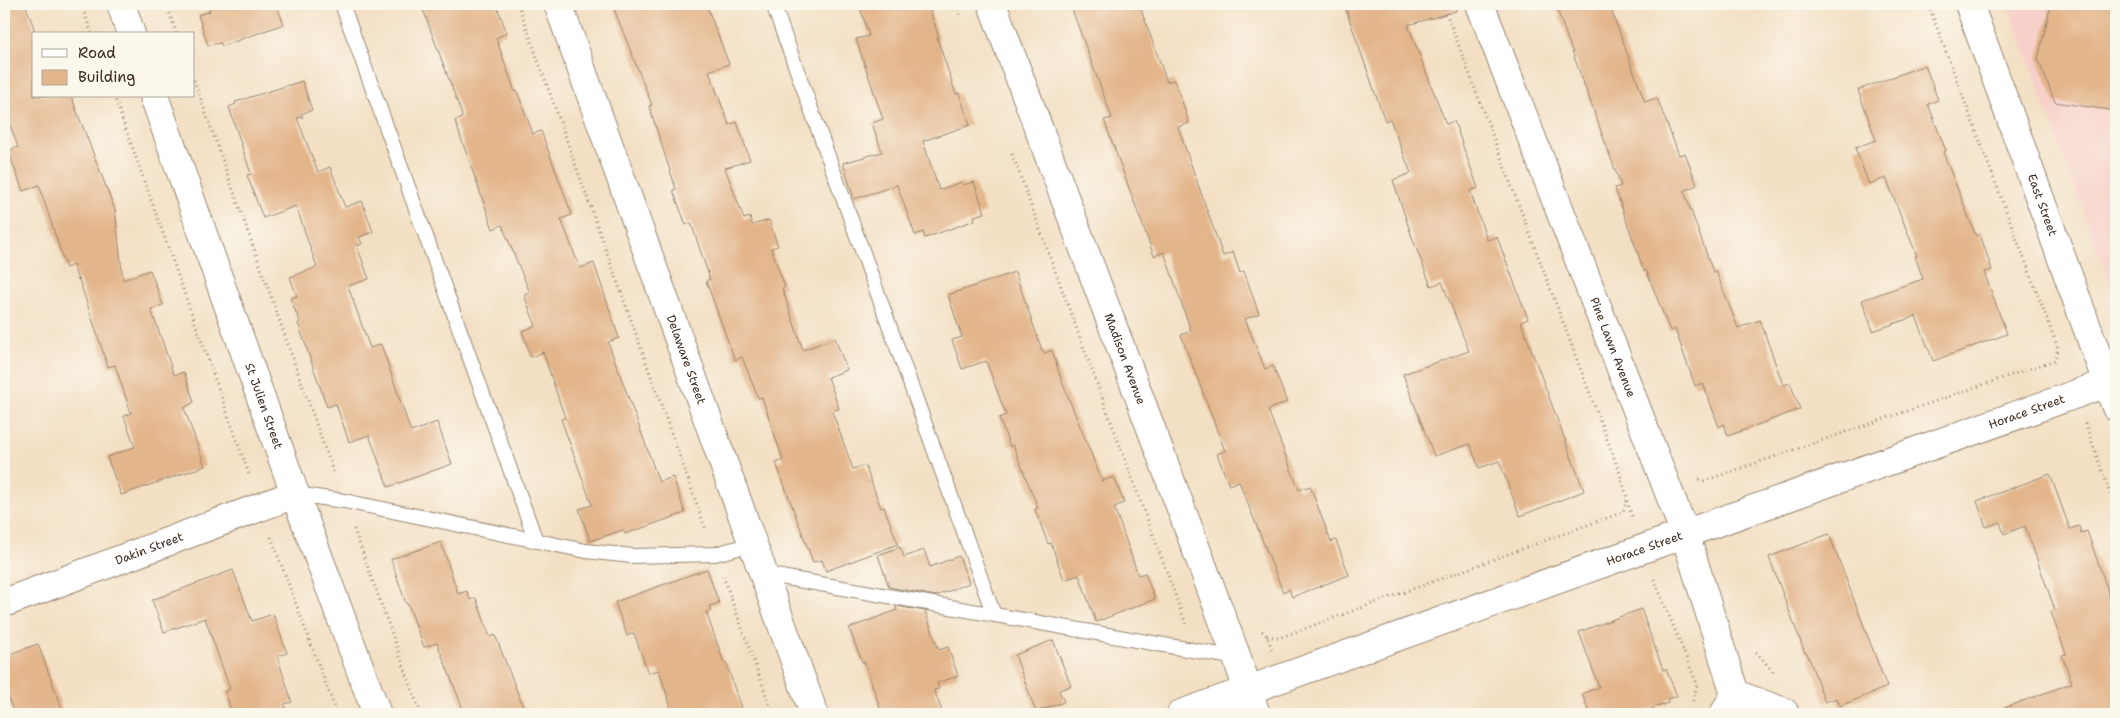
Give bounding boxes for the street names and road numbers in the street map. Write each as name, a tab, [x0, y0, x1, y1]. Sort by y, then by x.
street label: East Street	[2024, 172, 2061, 238]
street label: Pine Lawn Avenue	[1586, 295, 1639, 400]
street label: Madison Avenue	[1101, 311, 1149, 407]
street label: Delaware Street	[663, 313, 710, 407]
street label: St Julien Street	[241, 361, 286, 451]
street label: Horace Street	[1986, 391, 2067, 433]
street label: Horace Street	[1604, 527, 1685, 569]
street label: Dakin Street	[113, 529, 186, 569]

